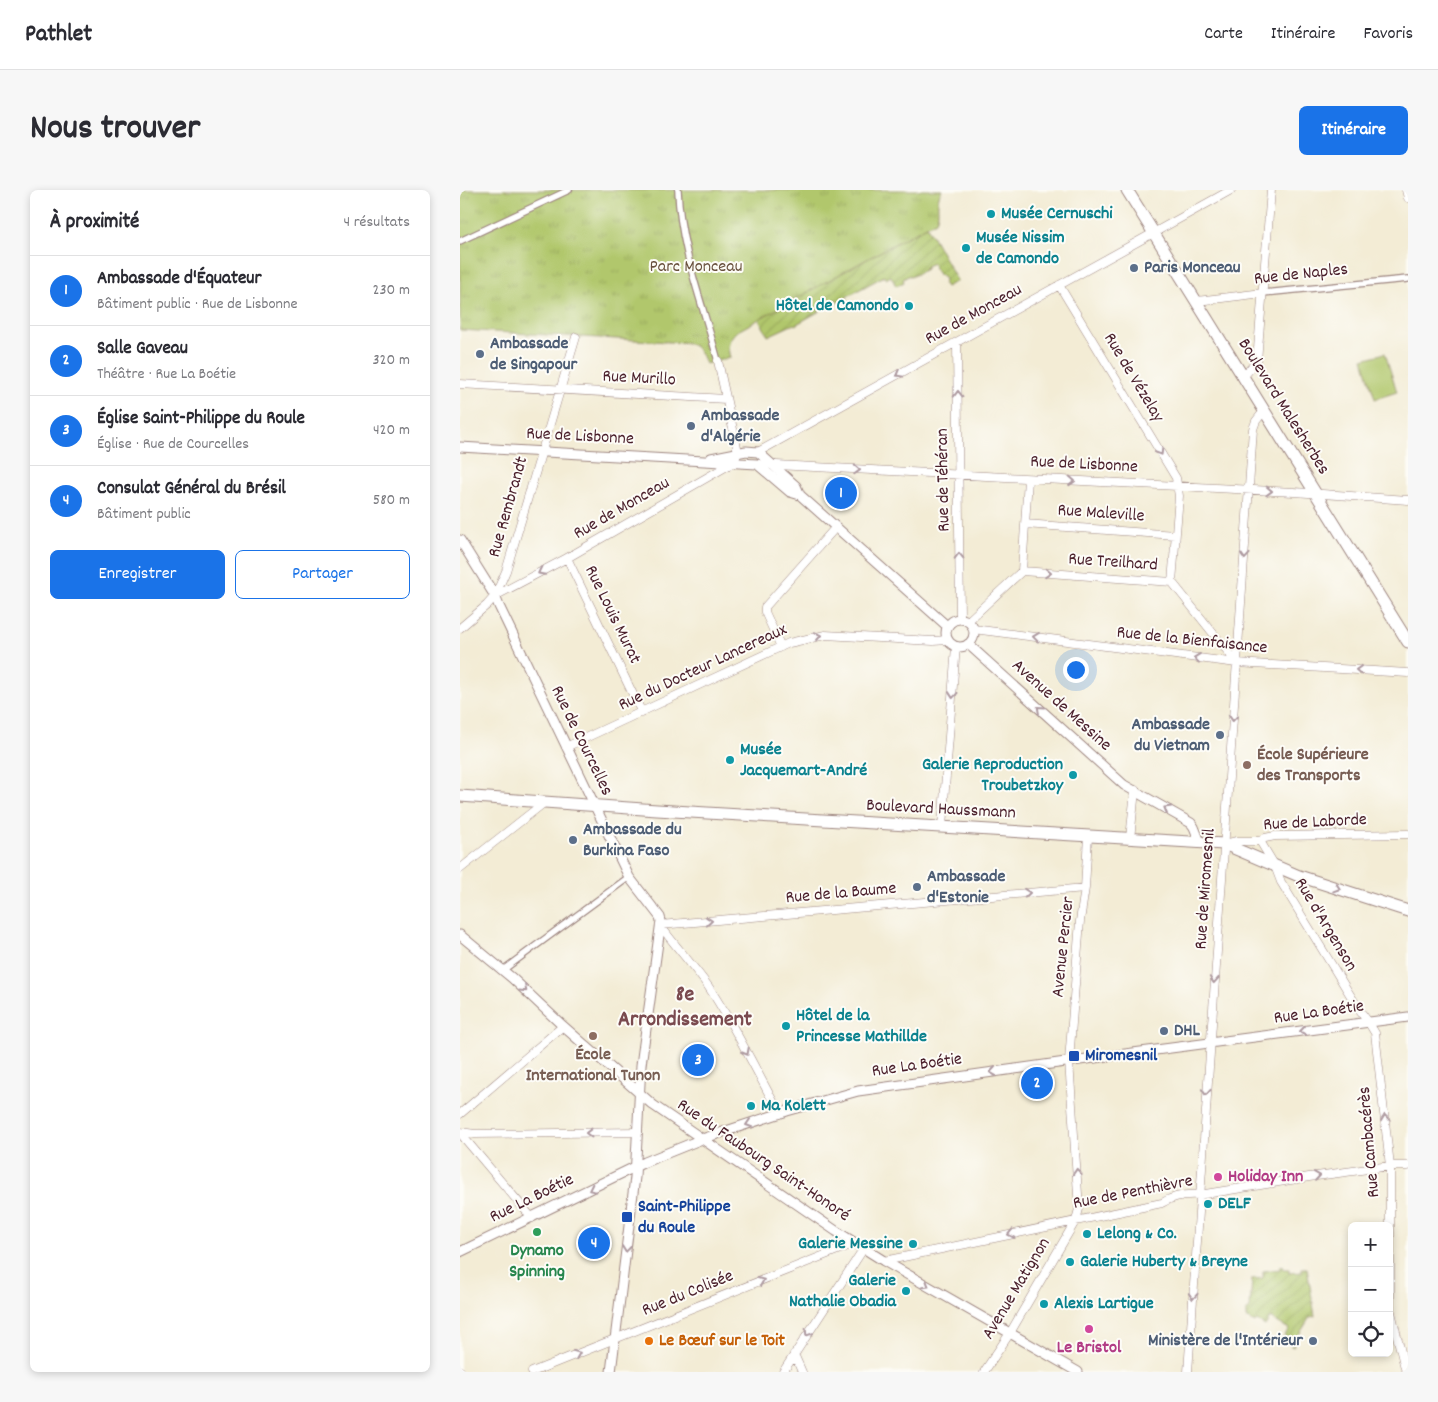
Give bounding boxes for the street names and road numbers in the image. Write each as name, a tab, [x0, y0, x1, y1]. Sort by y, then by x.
street label: Rue de Naples	[1253, 258, 1349, 292]
street label: Rue de Monceau	[921, 278, 1027, 352]
street label: Rue de Vézelay	[1096, 329, 1170, 428]
street label: Boulevard Malesherbes	[1231, 334, 1335, 480]
street label: Rue Murillo	[602, 365, 676, 393]
street label: Rue de Lisbonne	[526, 422, 634, 452]
street label: Rue de Téhéran	[931, 428, 957, 532]
street label: Rue de Lisbonne	[1030, 450, 1138, 480]
street label: Rue Rembrandt	[483, 453, 535, 560]
street label: Rue de Monceau	[569, 471, 675, 547]
street label: Rue Maleville	[1057, 498, 1145, 530]
street label: Rue Treilhard	[1067, 547, 1159, 579]
street label: Rue Louis Murat	[577, 562, 647, 669]
street label: Rue du Docteur Lancereaux	[615, 618, 792, 718]
street label: Rue de la Bienfaisance	[1115, 621, 1269, 661]
street label: Avenue de Messine	[1005, 654, 1117, 758]
street label: Rue de Courcelles	[544, 682, 618, 800]
street label: Boulevard Haussmann	[866, 794, 1016, 826]
street label: Rue de Laborde	[1263, 808, 1368, 838]
street label: Rue de Miromesnil	[1189, 827, 1223, 950]
street label: Rue d'Argenson	[1287, 874, 1363, 976]
street label: Rue de la Baume	[785, 877, 897, 911]
street label: Avenue Percier	[1046, 895, 1082, 999]
street label: Rue La Boétie	[1272, 994, 1366, 1032]
street label: Rue La Boétie	[870, 1047, 964, 1085]
street label: Rue Cambacérès	[1353, 1085, 1387, 1199]
street label: Rue du Faubourg Saint-Honoré	[671, 1094, 855, 1229]
street label: Rue La Boétie	[486, 1168, 578, 1230]
street label: Rue de Penthièvre	[1071, 1169, 1195, 1217]
street label: Avenue Matignon	[977, 1233, 1057, 1345]
street label: Rue du Colisée	[639, 1264, 738, 1324]

